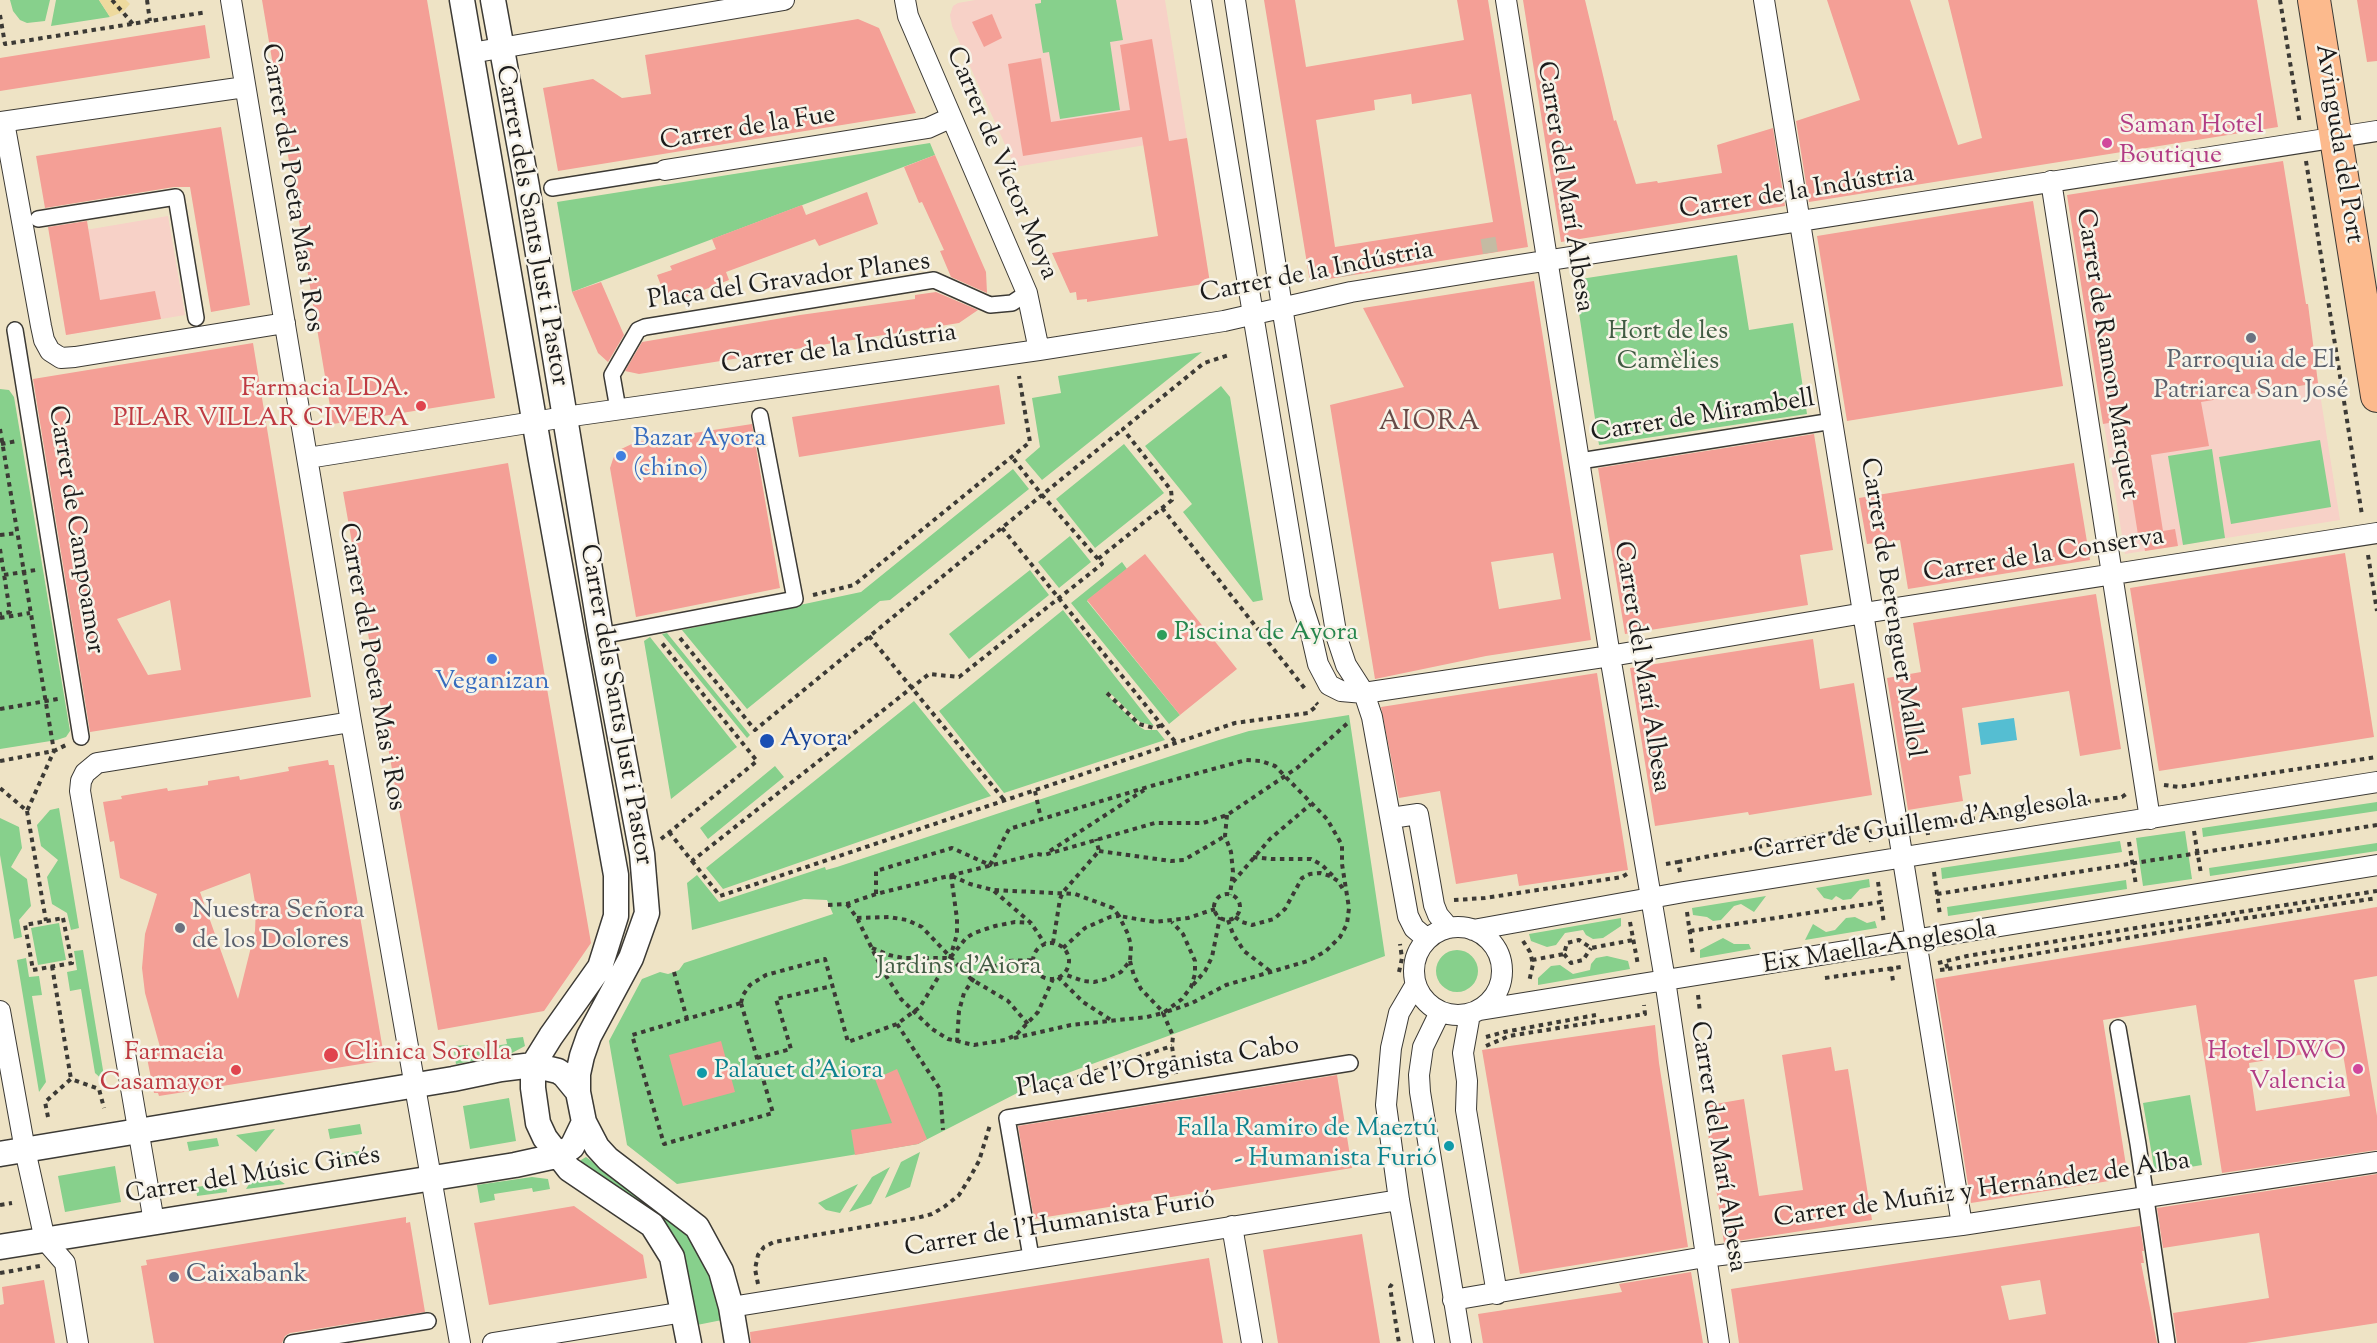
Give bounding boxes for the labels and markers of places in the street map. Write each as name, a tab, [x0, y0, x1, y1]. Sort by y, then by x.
place label: Saman Hotel Boutique	[2119, 112, 2264, 174]
marker: Saman Hotel Boutique	[2100, 136, 2114, 150]
marker: Parroquia de El Patriarca San José	[2244, 331, 2258, 345]
place label: Parroquia de El Patriarca San José	[2153, 347, 2349, 408]
place label: Farmacia LDA. PILAR VILLAR CIVERA	[113, 375, 409, 436]
marker: Farmacia LDA. PILAR VILLAR CIVERA	[414, 399, 428, 413]
place label: Bazar Ayora (chino)	[633, 425, 766, 486]
marker: Bazar Ayora (chino)	[614, 449, 628, 463]
place label: Piscina de Ayora	[1174, 619, 1358, 651]
marker: Piscina de Ayora	[1155, 628, 1169, 642]
marker: Veganizan	[485, 652, 499, 666]
place label: Veganizan	[434, 668, 550, 700]
place label: Ayora	[780, 725, 848, 757]
marker: Ayora	[758, 732, 776, 750]
place label: Nuestra Señora de los Dolores	[192, 897, 365, 958]
marker: Nuestra Señora de los Dolores	[173, 921, 187, 935]
place label: Hotel DWO Valencia	[2207, 1038, 2346, 1100]
place label: Farmacia Casamayor	[100, 1039, 224, 1100]
place label: Clinica Sorolla	[344, 1039, 512, 1071]
marker: Clinica Sorolla	[322, 1046, 340, 1064]
place label: Palauet d'Aiora	[714, 1057, 883, 1089]
marker: Hotel DWO Valencia	[2351, 1062, 2365, 1076]
marker: Farmacia Casamayor	[229, 1063, 243, 1077]
marker: Palauet d'Aiora	[695, 1066, 709, 1080]
place label: Falla Ramiro de Maeztú - Humanista Furió	[1177, 1115, 1437, 1176]
marker: Falla Ramiro de Maeztú - Humanista Furió	[1442, 1139, 1456, 1153]
place label: Caixabank	[186, 1261, 308, 1293]
marker: Caixabank	[167, 1270, 181, 1284]

